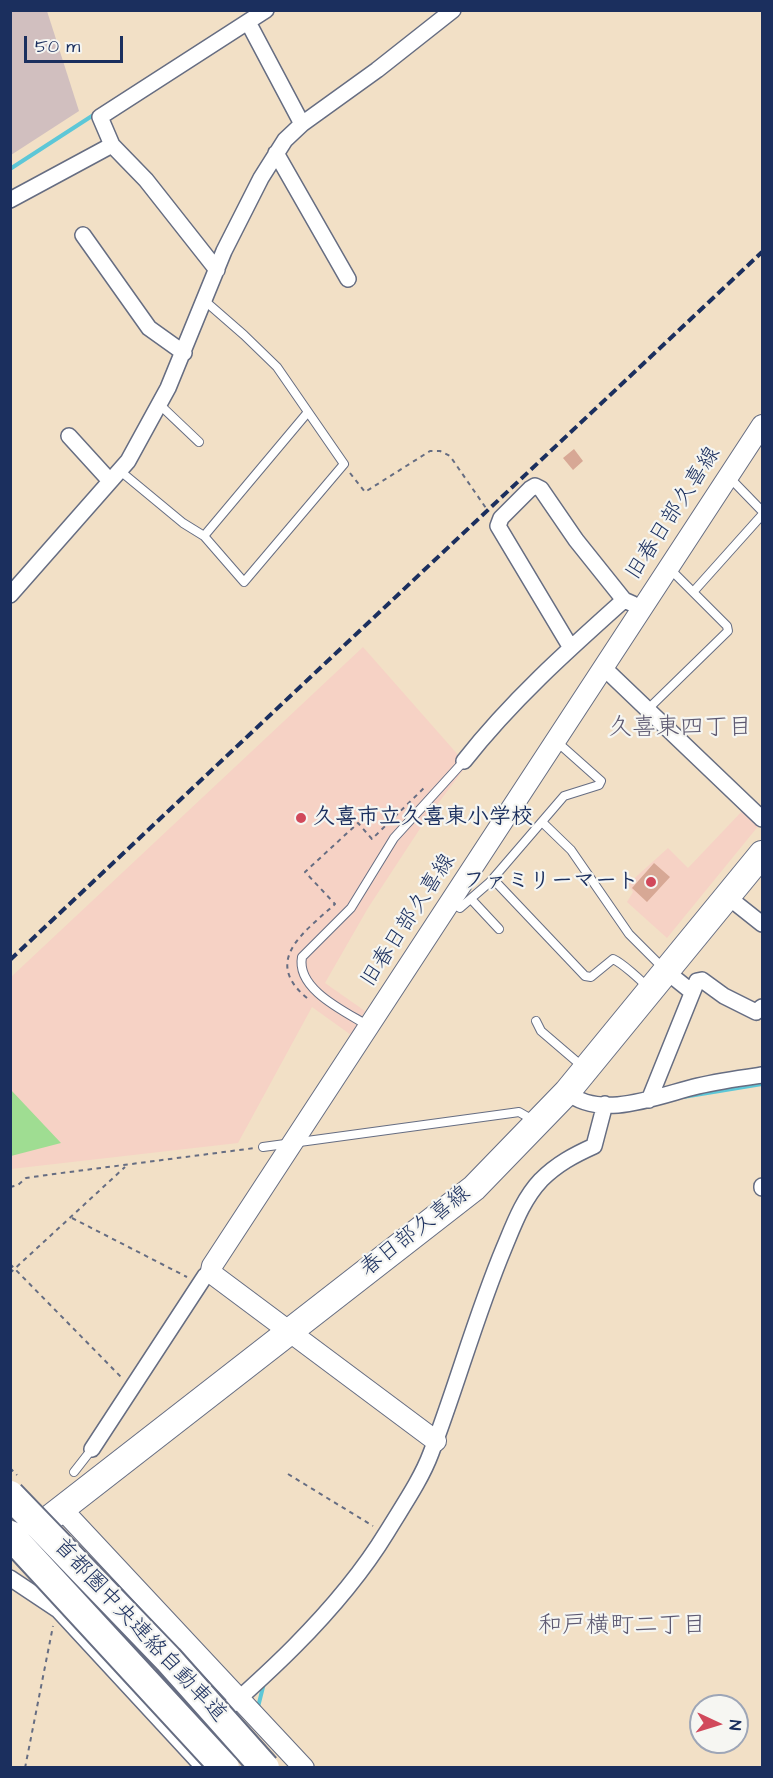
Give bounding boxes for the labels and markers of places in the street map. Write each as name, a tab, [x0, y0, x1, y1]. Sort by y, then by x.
place label: 久喜市立久喜東小学校	[313, 805, 533, 831]
marker: 久喜市立久喜東小学校	[294, 811, 308, 825]
place label: ファミリーマート	[463, 869, 639, 895]
marker: ファミリーマート	[644, 875, 658, 889]

